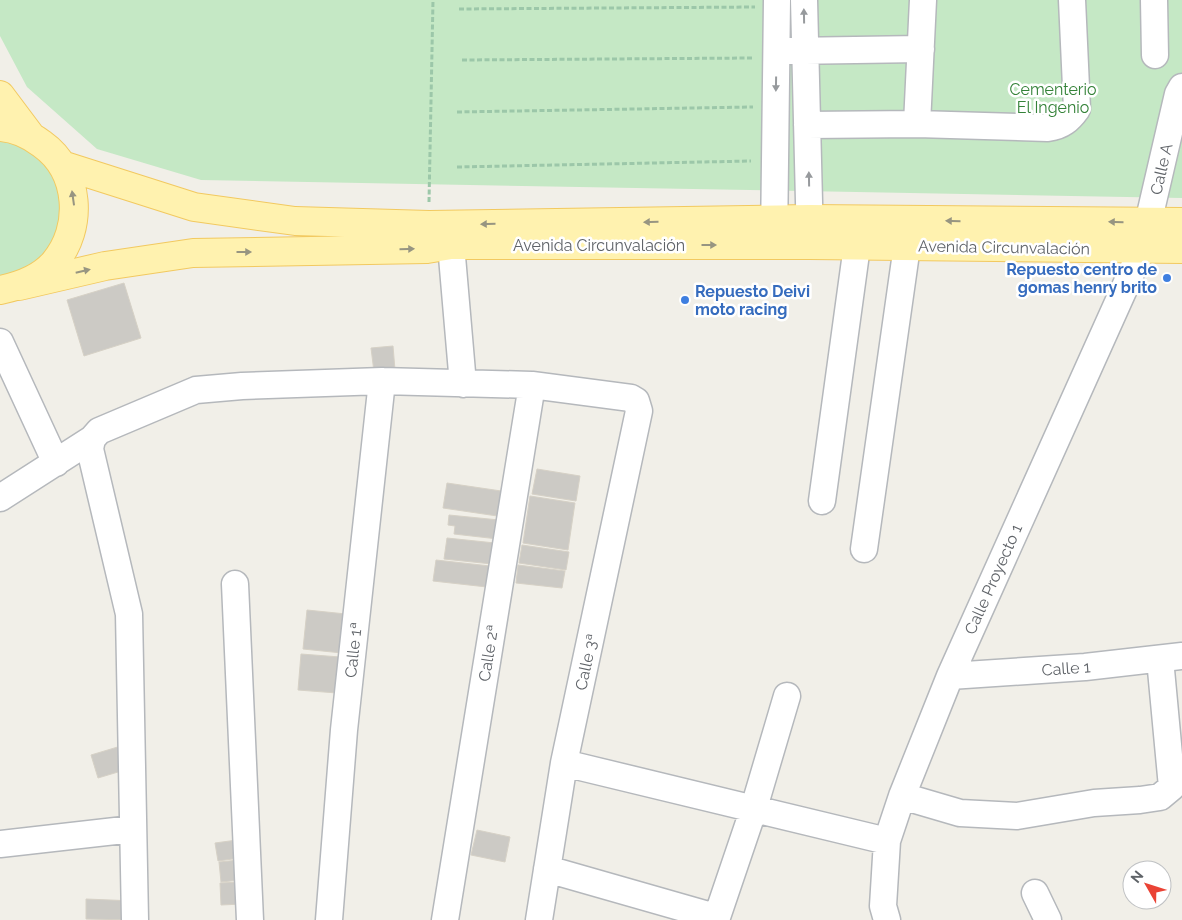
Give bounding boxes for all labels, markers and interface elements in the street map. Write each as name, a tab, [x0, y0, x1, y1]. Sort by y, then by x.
one-way arrow	[800, 8, 808, 24]
one-way arrow	[772, 76, 780, 92]
park label: Cementerio El Ingenio	[1010, 80, 1096, 117]
street label: Calle A	[1146, 141, 1177, 197]
one-way arrow	[804, 171, 812, 187]
one-way arrow	[69, 190, 77, 206]
one-way arrow	[945, 217, 961, 225]
one-way arrow	[643, 218, 659, 226]
one-way arrow	[1108, 218, 1124, 226]
one-way arrow	[480, 220, 496, 228]
street label: Avenida Circunvalación	[513, 236, 685, 255]
street label: Avenida Circunvalación	[918, 237, 1090, 258]
one-way arrow	[701, 241, 717, 249]
one-way arrow	[399, 245, 415, 253]
one-way arrow	[237, 248, 253, 256]
place label: Repuesto centro de gomas henry brito	[1006, 260, 1157, 297]
one-way arrow	[76, 267, 91, 275]
marker: Repuesto centro de gomas henry brito	[1161, 272, 1173, 284]
place label: Repuesto Deivi moto racing	[695, 282, 810, 319]
marker: Repuesto Deivi moto racing	[679, 294, 691, 306]
street label: Calle Proyecto 1	[961, 521, 1026, 637]
street label: Calle 1ª	[341, 621, 366, 679]
street label: Calle 2ª	[475, 623, 502, 683]
street label: Calle 3ª	[571, 632, 602, 692]
street label: Calle 1	[1041, 657, 1091, 680]
north arrow	[1122, 860, 1172, 910]
text: N	[1127, 868, 1146, 886]

